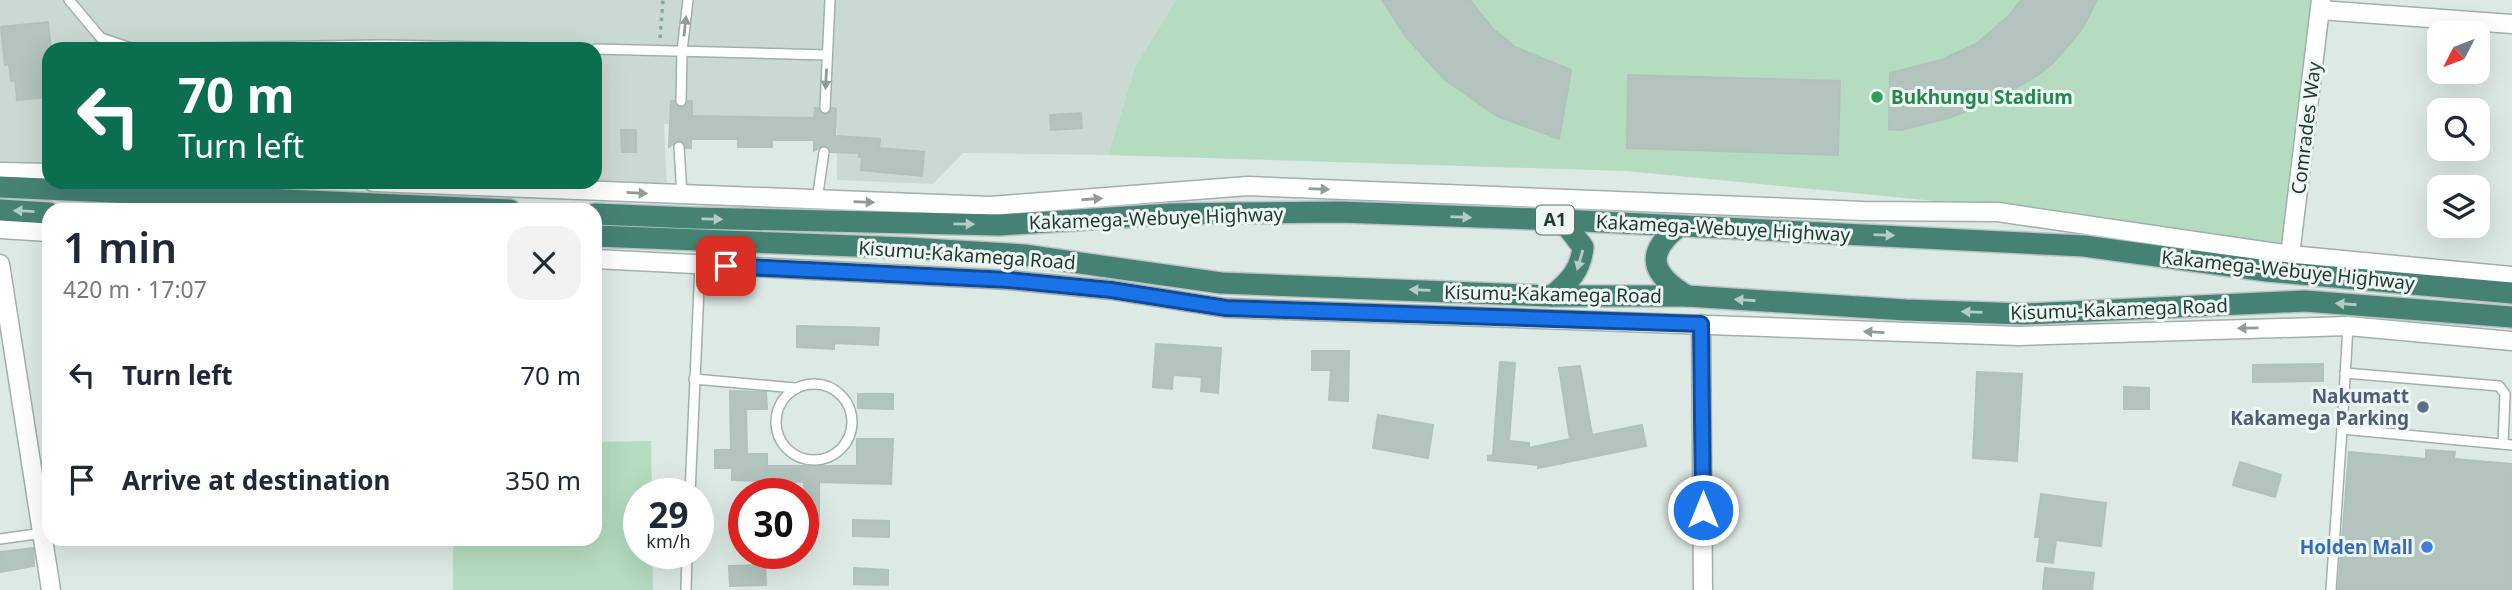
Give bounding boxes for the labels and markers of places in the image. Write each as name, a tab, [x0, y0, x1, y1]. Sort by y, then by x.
place label: Bukhungu Stadium	[1891, 84, 2073, 110]
marker: Bukhungu Stadium	[1869, 89, 1885, 105]
pin	[696, 236, 756, 296]
place label: Nakumatt Kakamega Parking	[2230, 383, 2409, 431]
marker: Nakumatt Kakamega Parking	[2415, 399, 2431, 415]
place label: Holden Mall	[2300, 534, 2413, 560]
marker: Holden Mall	[2419, 539, 2435, 555]

